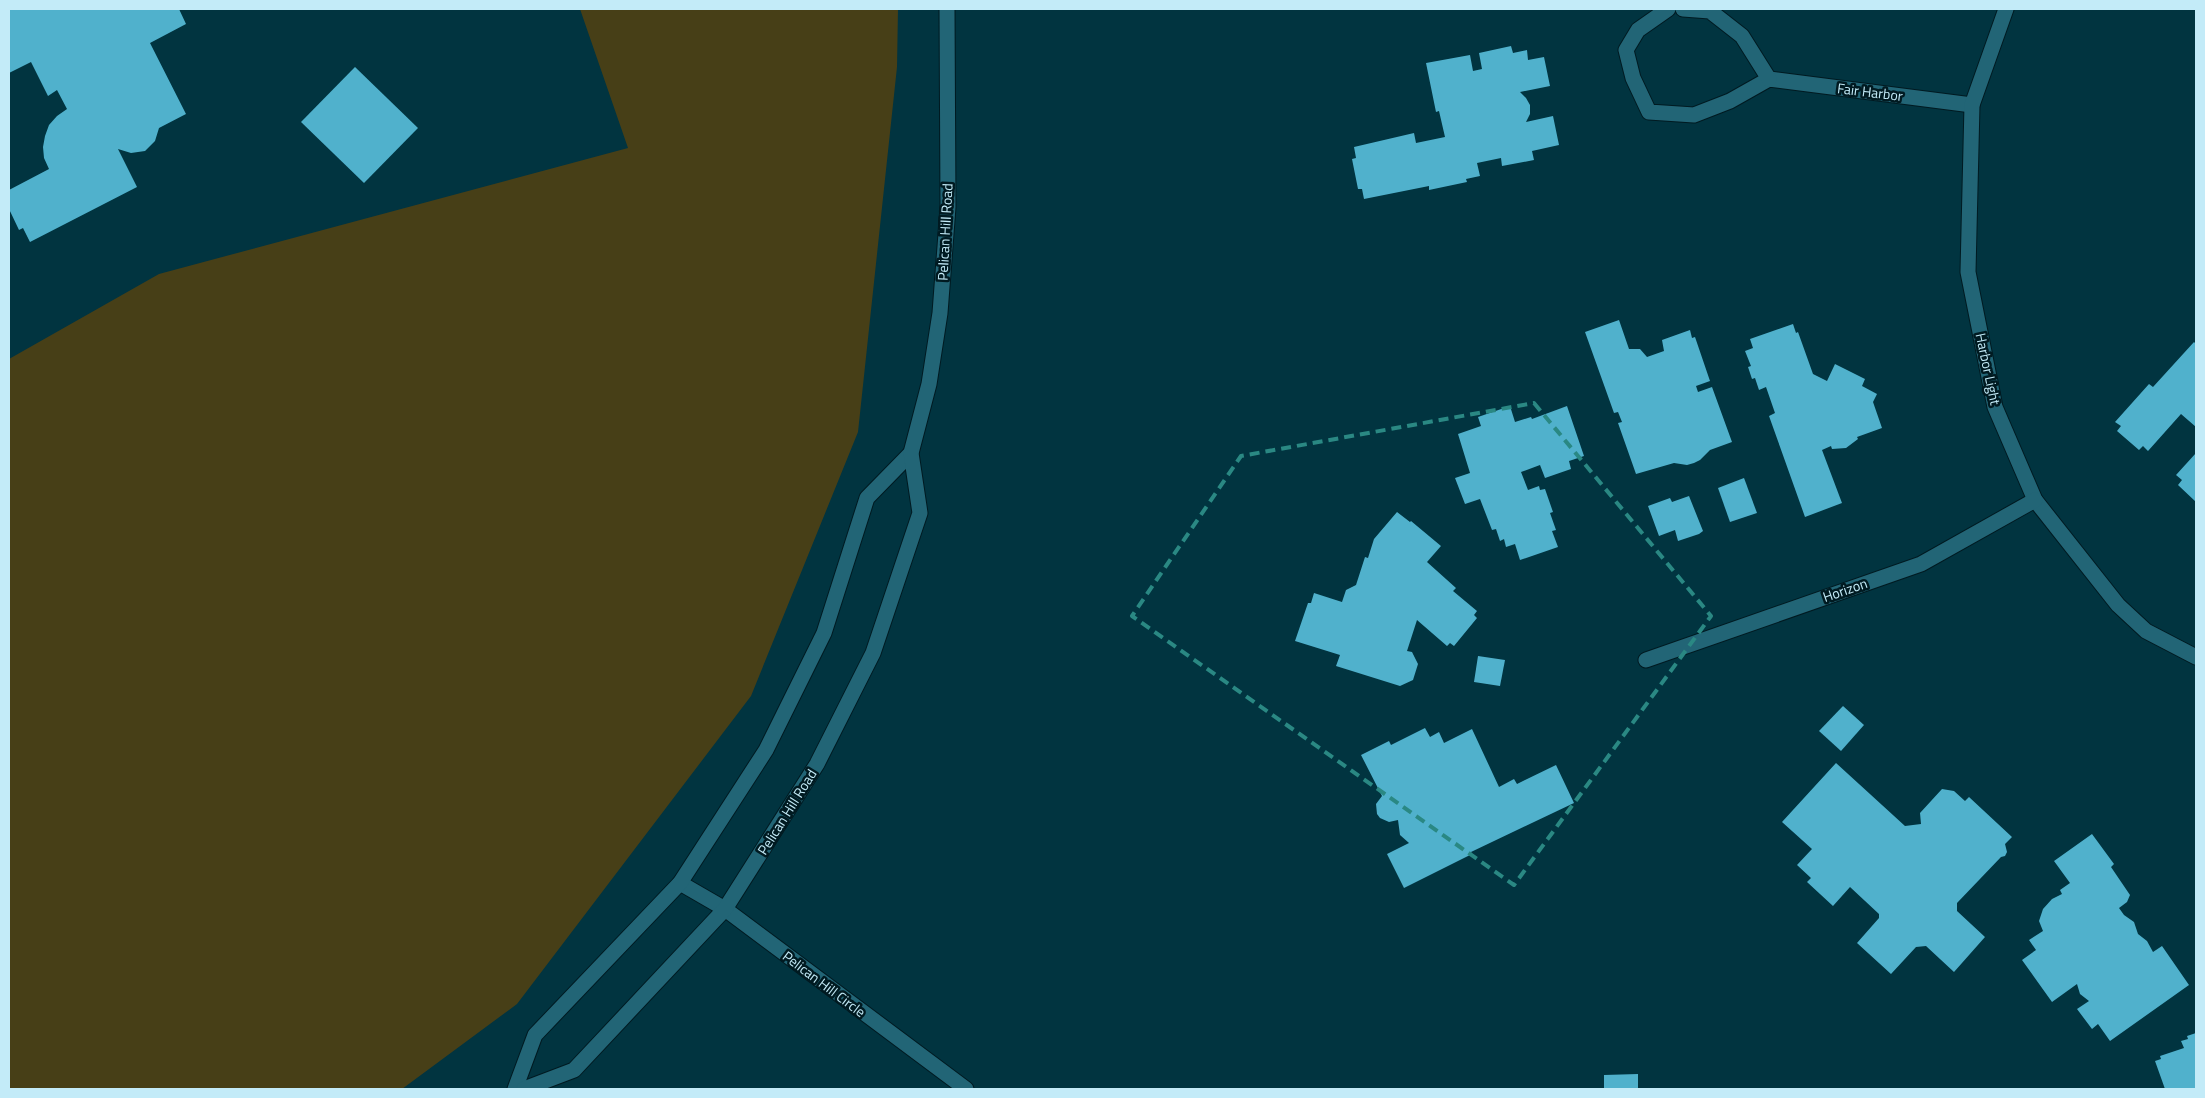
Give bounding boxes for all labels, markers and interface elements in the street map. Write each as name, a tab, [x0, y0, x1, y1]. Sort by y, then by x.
street label: Fair Harbor	[1836, 77, 1904, 106]
street label: Pelican Hill Road	[931, 183, 958, 281]
street label: Harbor Light	[1971, 331, 2006, 407]
street label: Horizon	[1820, 572, 1870, 607]
street label: Pelican Hill Road	[752, 765, 821, 859]
street label: Pelican Hill Circle	[778, 945, 870, 1022]

